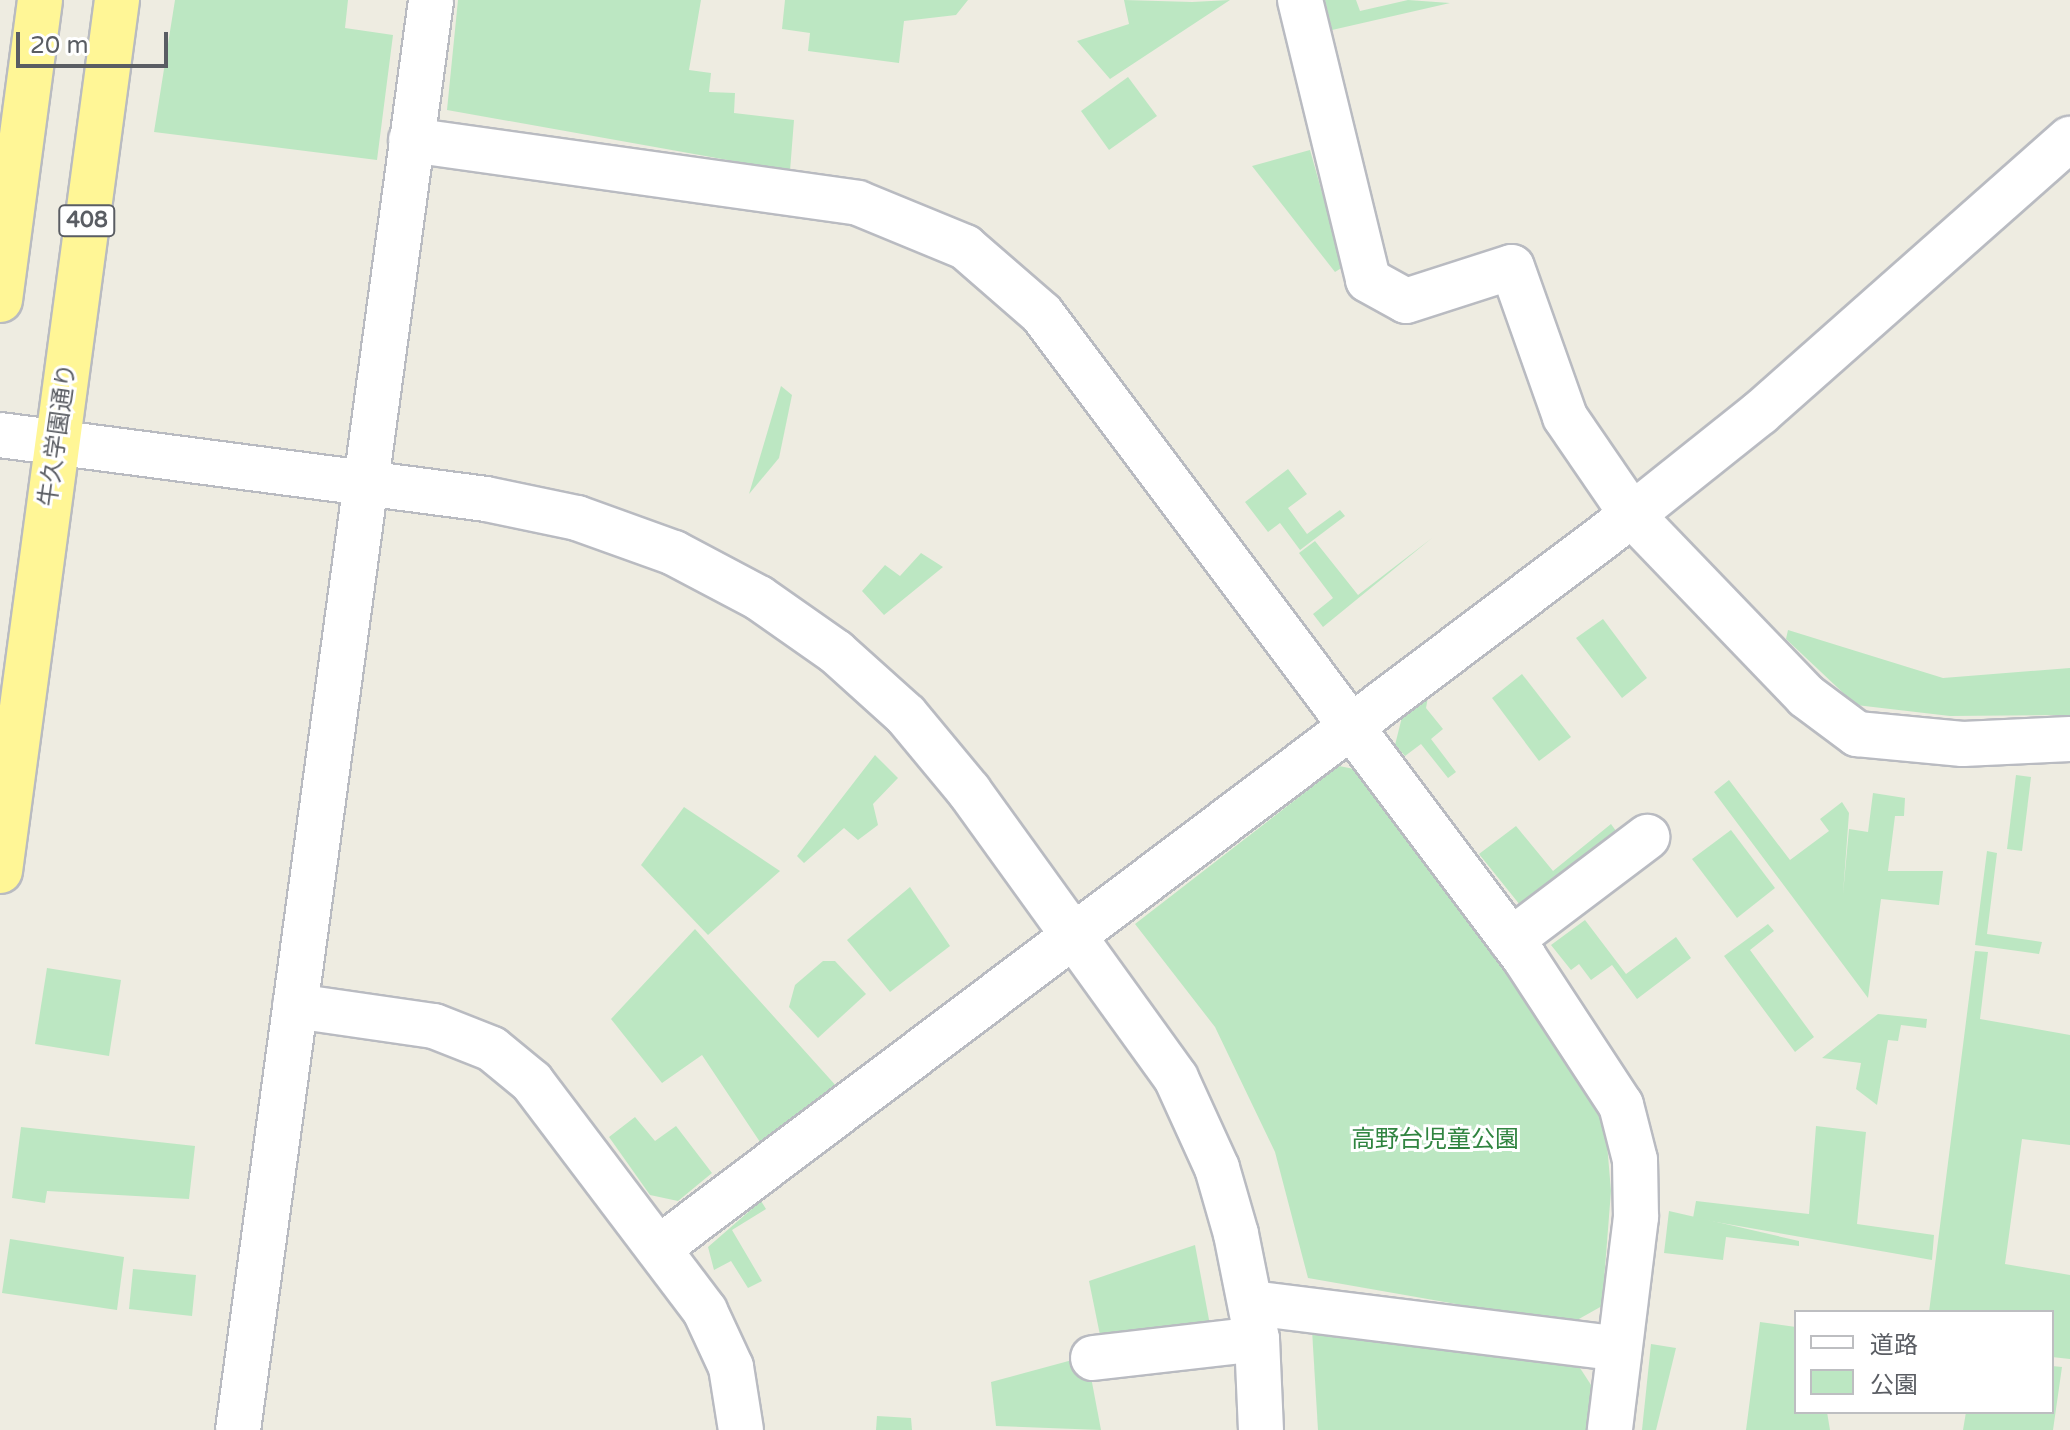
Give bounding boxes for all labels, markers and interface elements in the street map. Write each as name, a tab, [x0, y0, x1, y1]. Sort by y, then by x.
scale bar	[20, 16, 172, 66]
text: 20 m	[30, 31, 88, 60]
road number: 408	[57, 203, 117, 239]
street label: 牛久学園通り	[34, 362, 82, 508]
park label: 高野台児童公園	[1351, 1126, 1519, 1154]
legend	[1794, 1310, 2054, 1414]
text: 道路	[1870, 1331, 1918, 1360]
text: 公園	[1870, 1371, 1918, 1400]

